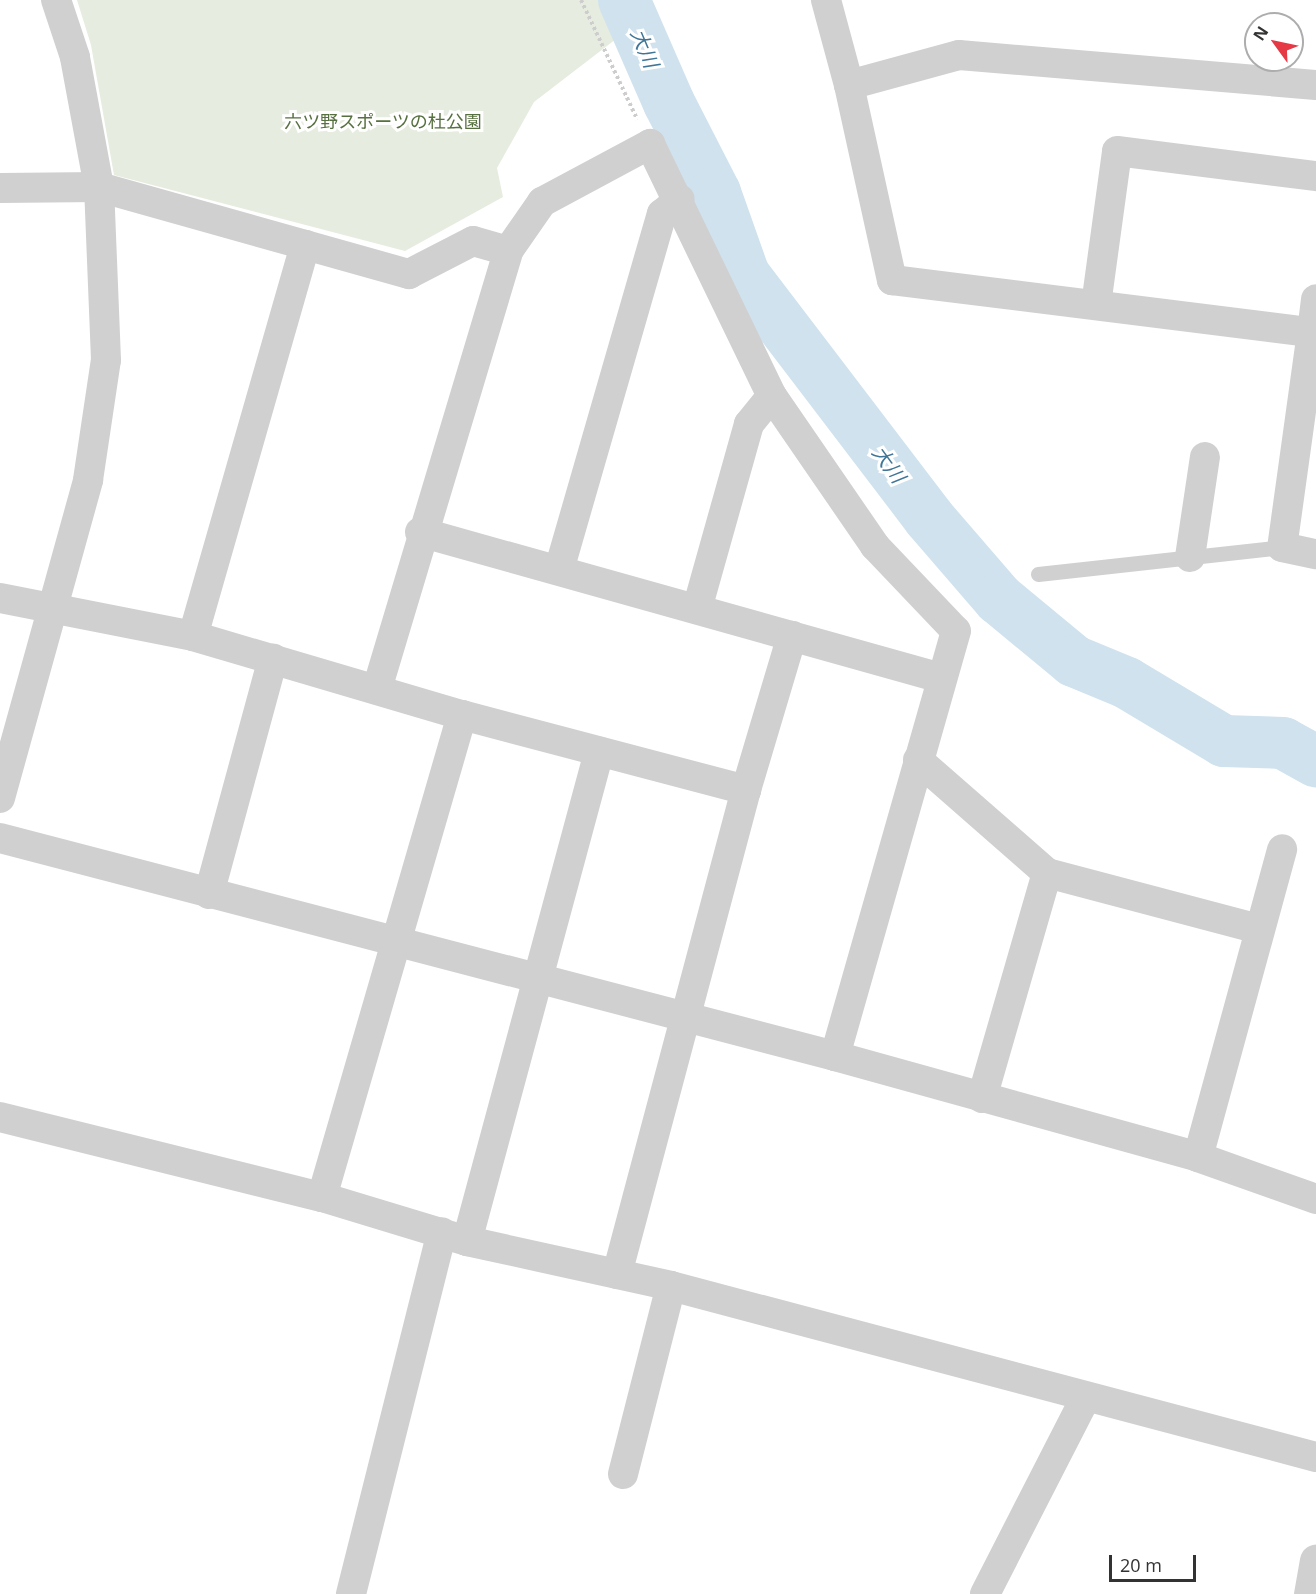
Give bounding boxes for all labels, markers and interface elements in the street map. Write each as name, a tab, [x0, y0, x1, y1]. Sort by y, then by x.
north arrow	[1244, 12, 1304, 72]
text: N	[1248, 22, 1273, 45]
water label: 大川	[626, 25, 664, 71]
park label: 六ツ野スポーツの杜公園	[284, 110, 482, 132]
water label: 大川	[868, 441, 910, 487]
scale bar	[1112, 1543, 1199, 1581]
text: 20 m	[1120, 1553, 1162, 1577]

